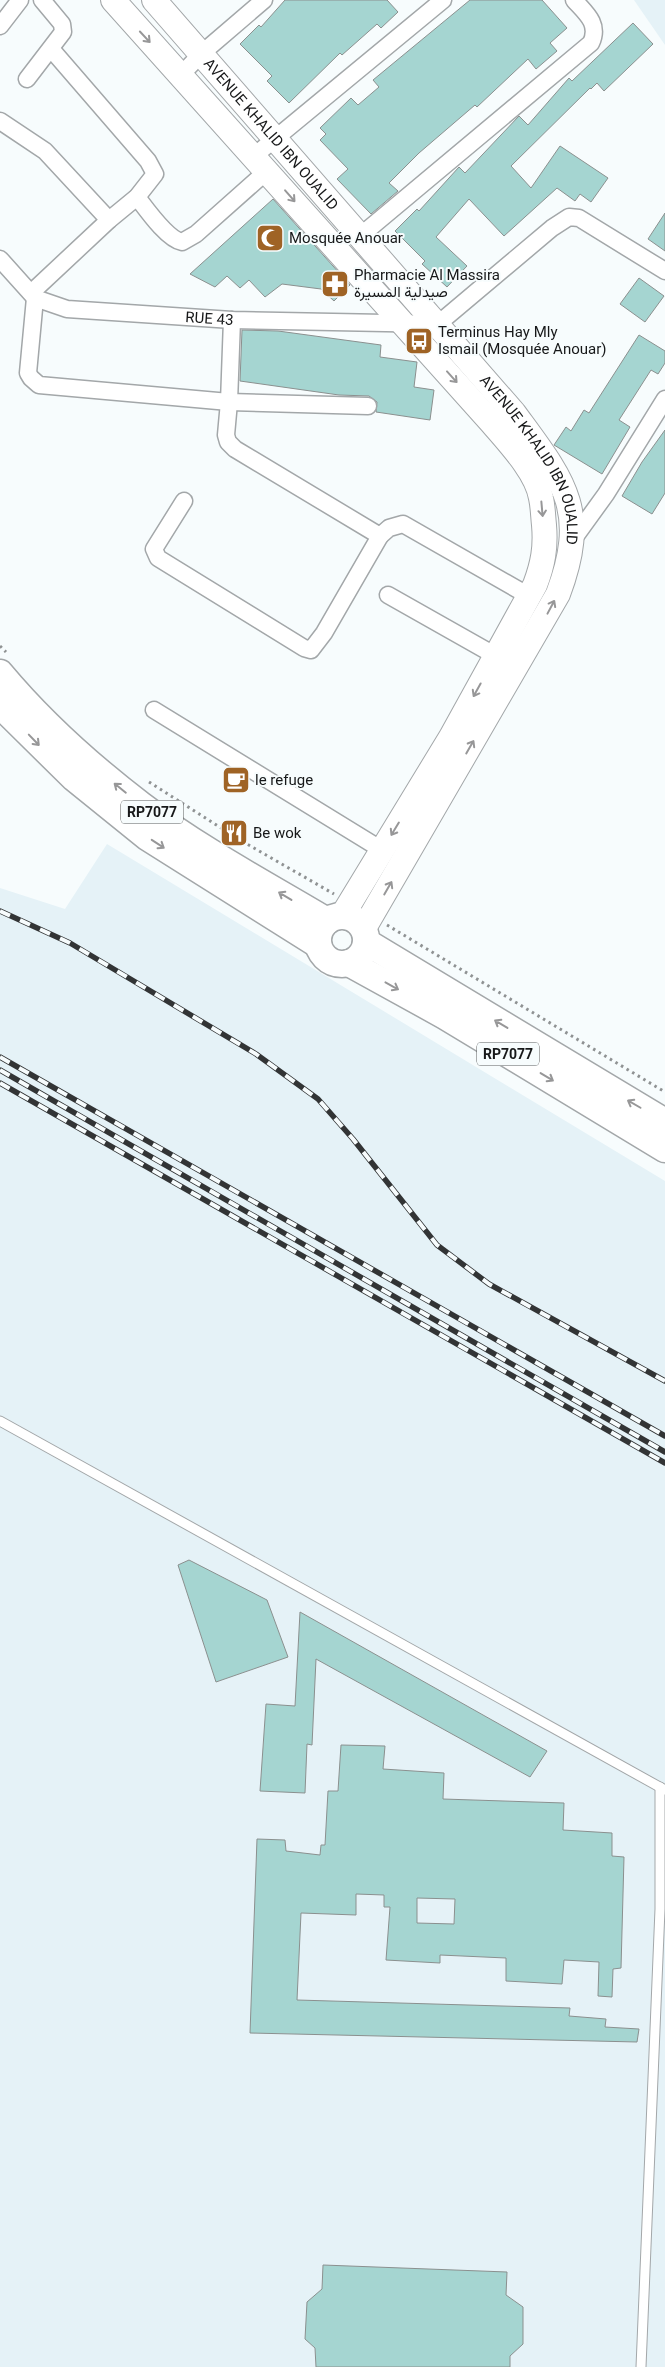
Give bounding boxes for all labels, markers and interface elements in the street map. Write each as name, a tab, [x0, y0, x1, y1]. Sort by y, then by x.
one-way arrow	[139, 30, 151, 43]
street label: AVENUE KHALID IBN OUALID	[200, 55, 342, 214]
one-way arrow	[284, 189, 295, 202]
mosque icon: Mosquée Anouar	[255, 223, 285, 253]
place label: Mosquée Anouar	[289, 229, 403, 247]
place label: Pharmacie Al Massira صيدلية المسيرة	[354, 266, 500, 301]
pharmacy icon: Pharmacie Al Massira صيدلية المسيرة	[320, 269, 350, 299]
street label: RUE 43	[185, 308, 234, 329]
place label: Terminus Hay Mly Ismail (Mosquée Anouar)	[438, 323, 606, 358]
bus stop icon: Terminus Hay Mly Ismail (Mosquée Anouar)	[404, 326, 434, 356]
one-way arrow	[446, 370, 457, 383]
street label: AVENUE KHALID IBN OUALID	[476, 371, 581, 546]
one-way arrow	[538, 500, 547, 516]
one-way arrow	[546, 599, 556, 614]
one-way arrow	[472, 682, 482, 696]
one-way arrow	[28, 734, 40, 747]
one-way arrow	[465, 741, 475, 755]
cafe icon: le refuge	[221, 765, 251, 795]
place label: le refuge	[255, 771, 313, 789]
one-way arrow	[114, 783, 127, 794]
road number: RP7077	[121, 800, 183, 824]
restaurant icon: Be wok	[219, 818, 249, 848]
one-way arrow	[389, 822, 399, 836]
place label: Be wok	[253, 824, 302, 842]
one-way arrow	[151, 839, 165, 849]
one-way arrow	[383, 881, 393, 895]
one-way arrow	[279, 891, 293, 901]
one-way arrow	[384, 982, 399, 992]
one-way arrow	[495, 1018, 509, 1028]
road number: RP7077	[477, 1042, 539, 1066]
one-way arrow	[540, 1073, 554, 1083]
one-way arrow	[627, 1098, 641, 1108]

